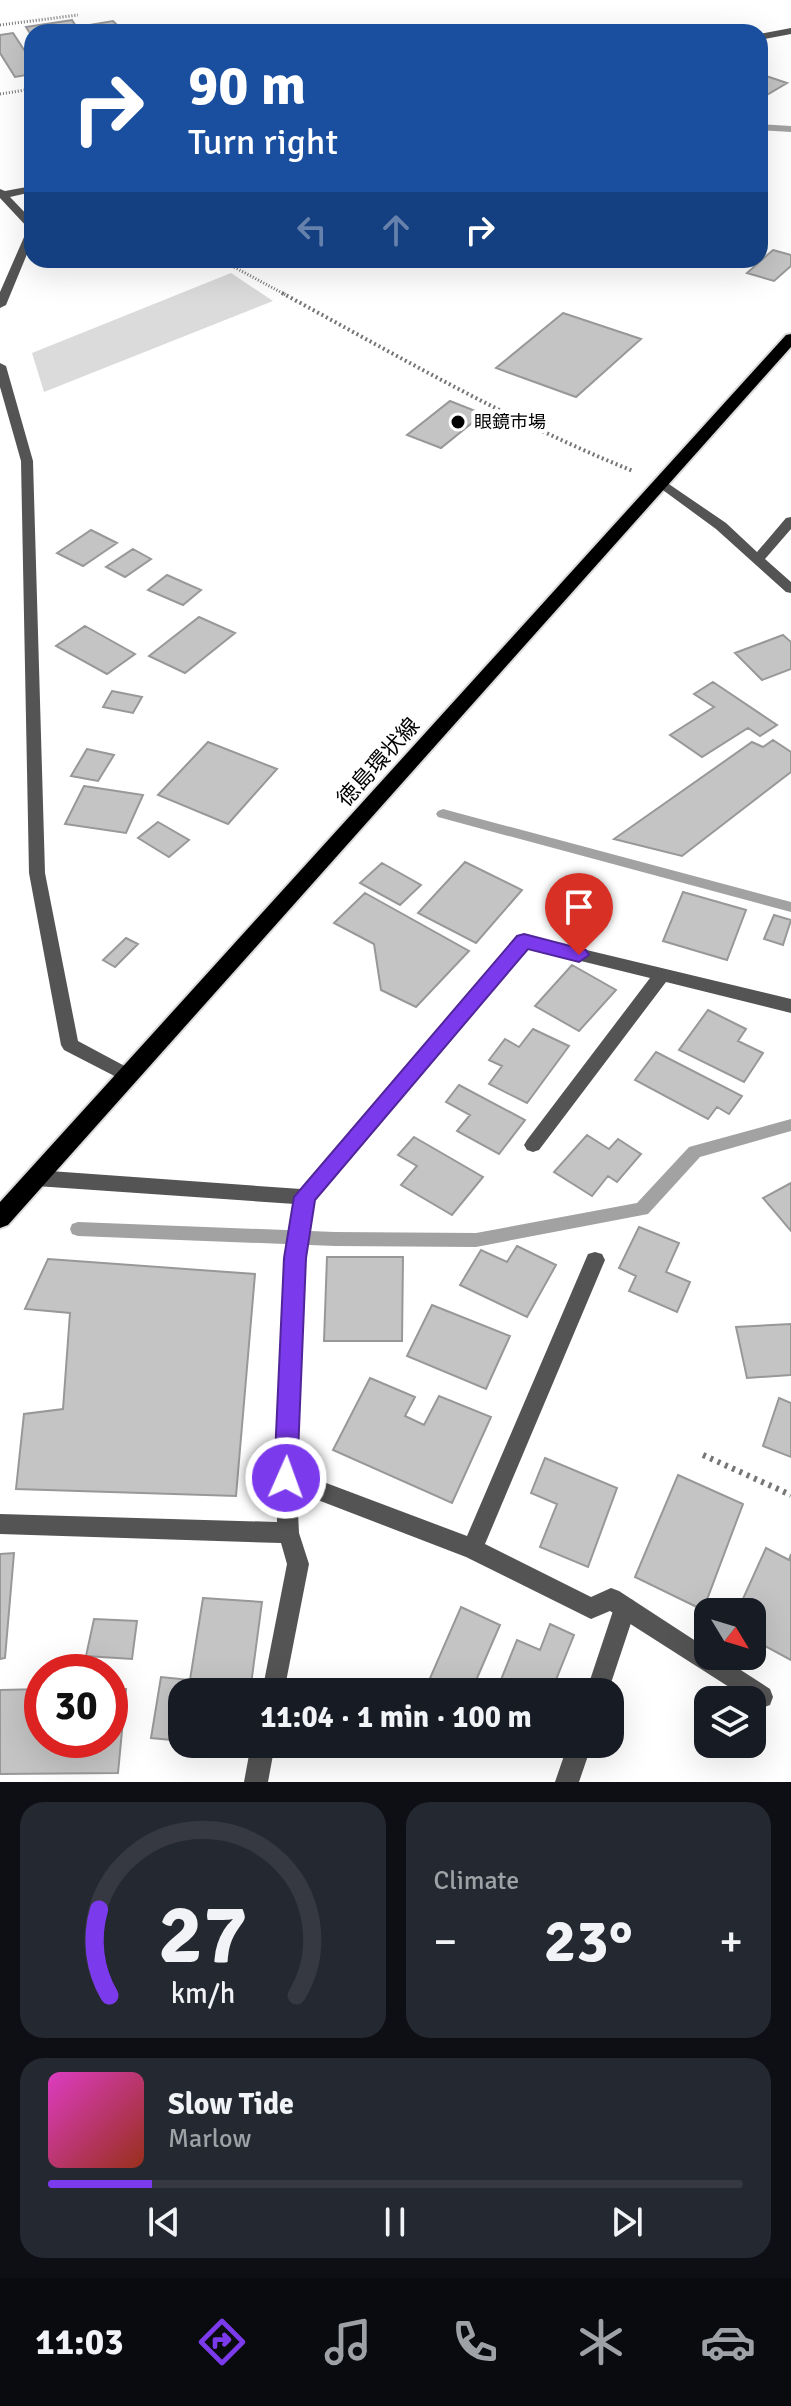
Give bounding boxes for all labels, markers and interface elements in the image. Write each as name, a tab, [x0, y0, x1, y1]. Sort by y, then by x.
text: 90 m	[188, 51, 306, 120]
icon: right	[56, 56, 160, 160]
text: Turn right	[188, 120, 338, 165]
icon: left	[290, 208, 334, 252]
icon: ahead	[374, 208, 418, 252]
icon: right	[458, 208, 502, 252]
place label: 眼鏡市場	[474, 411, 546, 433]
marker: 眼鏡市場	[449, 413, 467, 431]
street label: 徳島環状線	[331, 712, 425, 812]
pin	[545, 873, 613, 955]
icon: arrive	[557, 885, 601, 929]
position arrow	[244, 1436, 328, 1520]
north arrow	[694, 1598, 766, 1670]
map controls	[694, 1598, 766, 1758]
speed limit sign: 30	[24, 1654, 128, 1758]
button: layers	[694, 1686, 766, 1758]
text: 11:04 · 1 min · 100 m	[260, 1699, 532, 1736]
text: Climate	[434, 1865, 519, 1897]
text: 27	[158, 1884, 248, 1986]
text: 23°	[544, 1905, 633, 1979]
text: −	[434, 1915, 457, 1969]
text: +	[719, 1915, 743, 1969]
text: km/h	[170, 1976, 235, 2011]
text: Slow Tide	[168, 2086, 294, 2123]
text: Marlow	[168, 2123, 251, 2155]
icon: previous	[142, 2200, 186, 2244]
icon: pause	[373, 2200, 417, 2244]
icon: next	[605, 2200, 649, 2244]
icon: directions	[194, 2314, 250, 2370]
icon: music	[320, 2314, 376, 2370]
icon: phone	[447, 2314, 503, 2370]
icon: climate	[573, 2314, 629, 2370]
icon: car	[700, 2314, 756, 2370]
text: 11:03	[35, 2320, 124, 2365]

